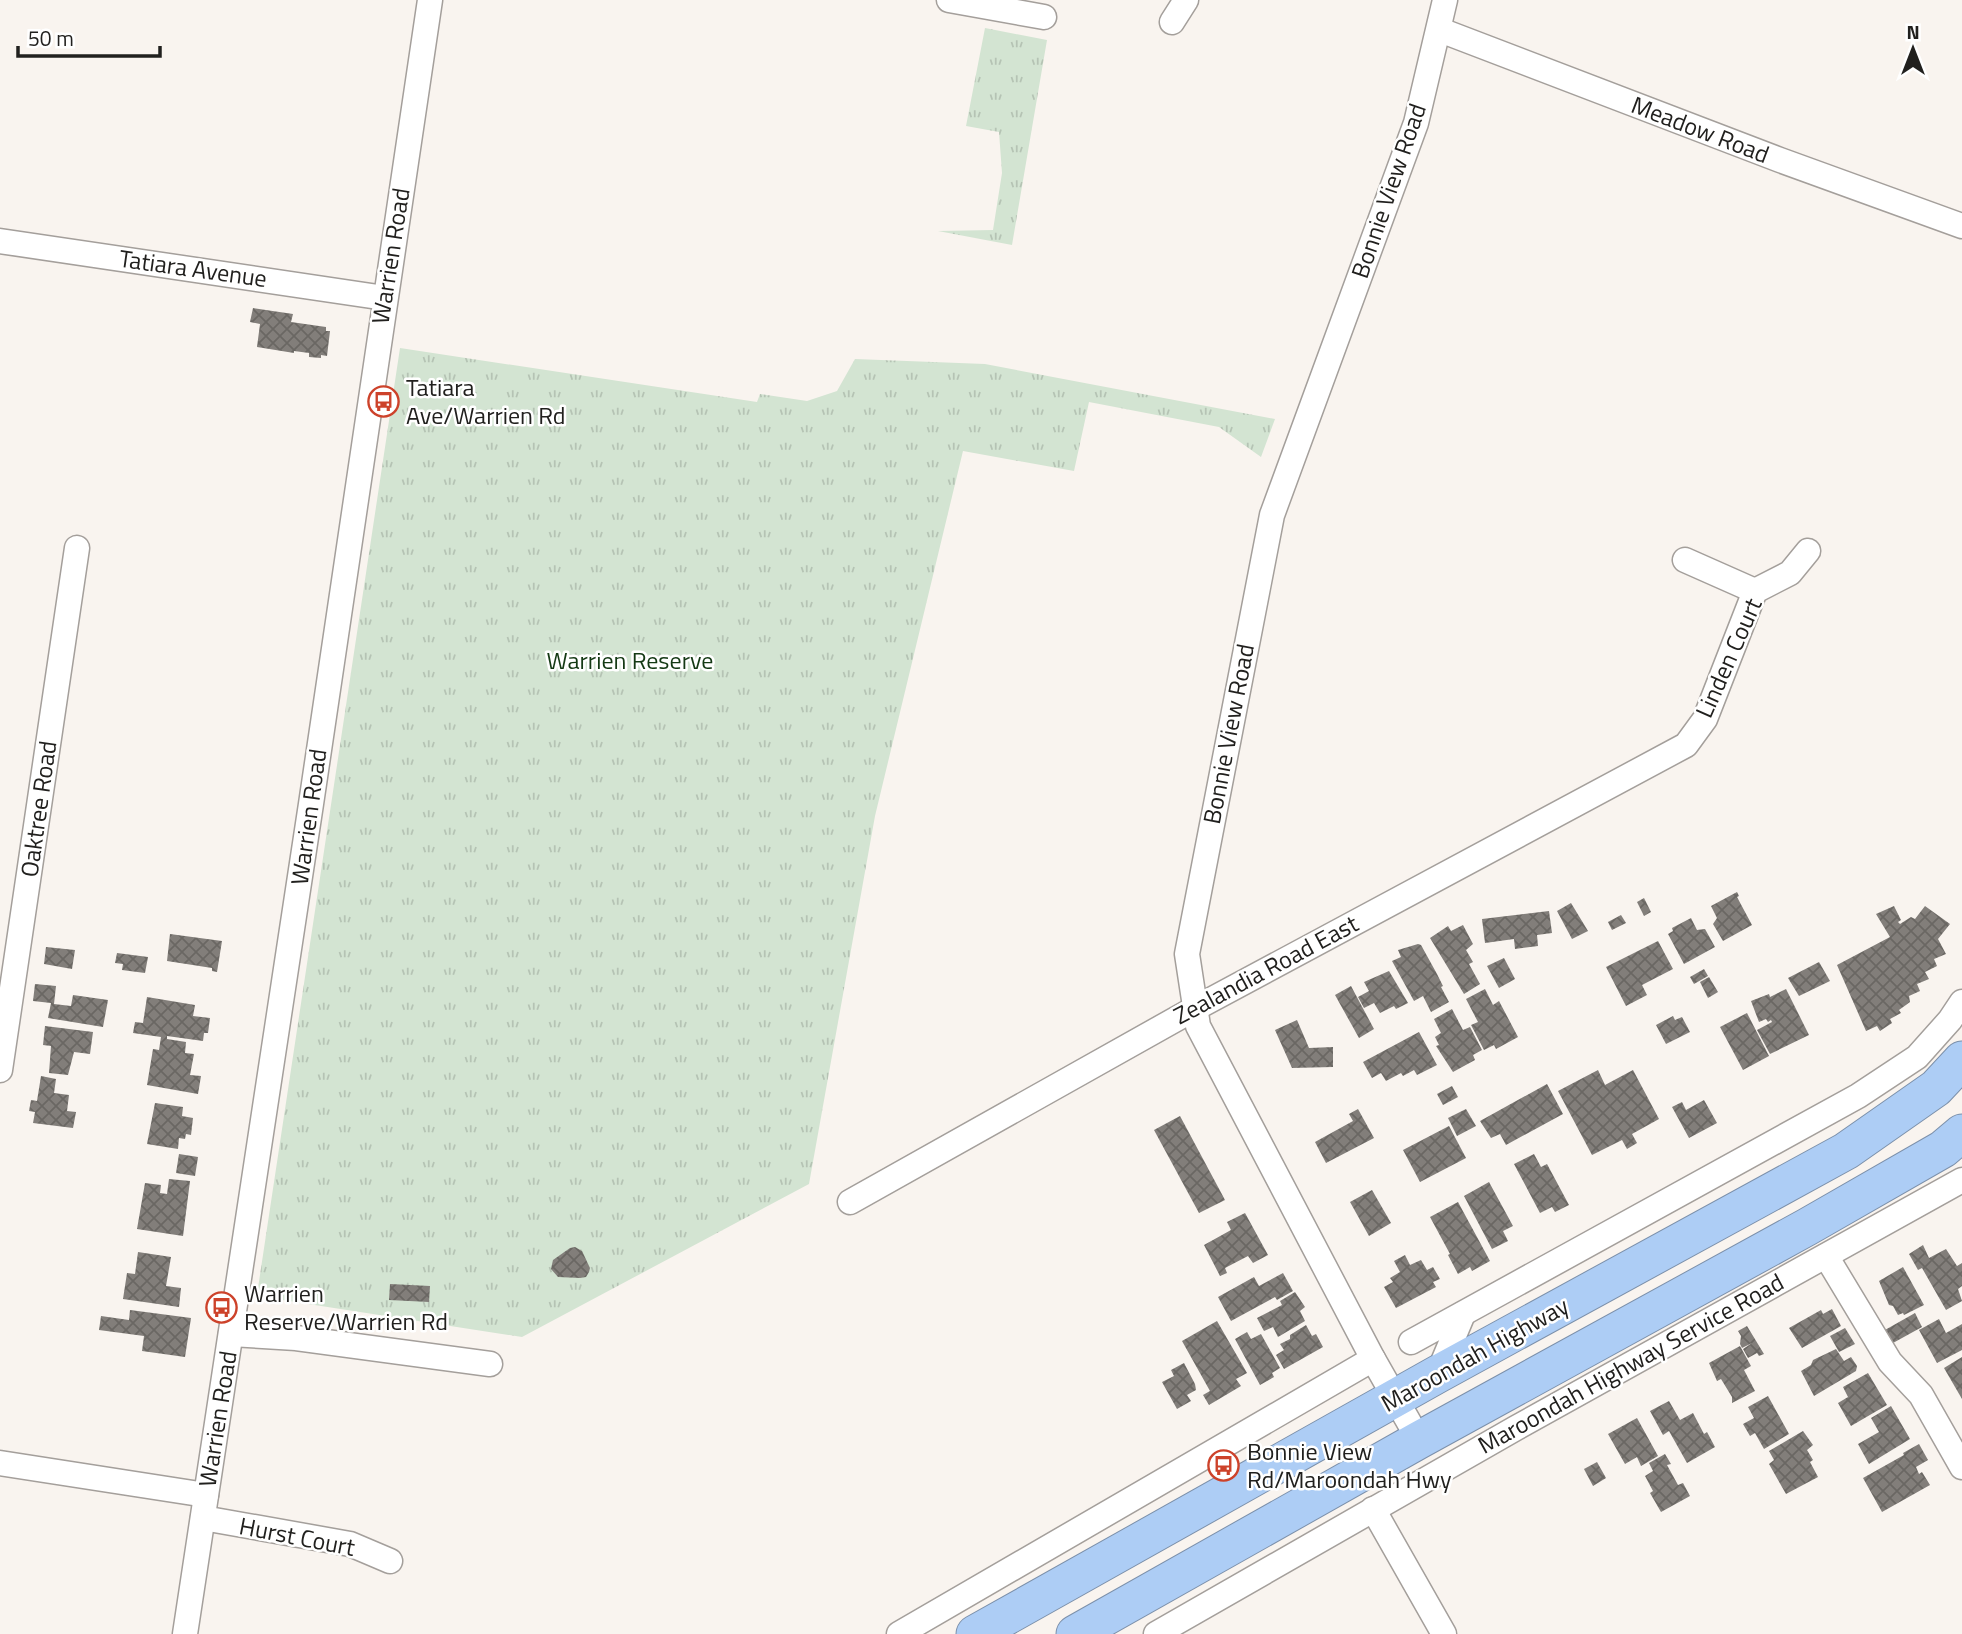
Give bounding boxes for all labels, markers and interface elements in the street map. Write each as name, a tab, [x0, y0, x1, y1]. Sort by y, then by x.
scale bar	[18, 14, 159, 58]
north arrow	[1878, 14, 1948, 84]
text: N	[1906, 17, 1920, 46]
text: 50 m	[28, 22, 74, 54]
street label: Meadow Road	[1626, 86, 1774, 172]
street label: Bonnie View Road	[1341, 98, 1435, 283]
street label: Warrien Road	[362, 185, 419, 326]
street label: Tatiara Avenue	[117, 240, 269, 296]
place label: Tatiara Ave/Warrien Rd	[406, 369, 566, 433]
bus stop icon: Tatiara Ave/Warrien Rd	[366, 385, 400, 419]
street label: Linden Court	[1686, 591, 1771, 723]
street label: Bonnie View Road	[1193, 641, 1263, 827]
park label: Warrien Reserve	[547, 642, 713, 678]
street label: Oaktree Road	[11, 738, 65, 879]
street label: Warrien Road	[281, 746, 335, 887]
street label: Zealandia Road East	[1167, 905, 1365, 1033]
street label: Maroondah Highway Service Road	[1471, 1264, 1790, 1462]
place label: Warrien Reserve/Warrien Rd	[244, 1275, 448, 1339]
street label: Maroondah Highway	[1374, 1287, 1575, 1421]
bus stop icon: Warrien Reserve/Warrien Rd	[204, 1291, 238, 1325]
street label: Warrien Road	[189, 1348, 246, 1489]
place label: Bonnie View Rd/Maroondah Hwy	[1247, 1433, 1452, 1497]
bus stop icon: Bonnie View Rd/Maroondah Hwy	[1207, 1449, 1241, 1483]
street label: Hurst Court	[236, 1507, 359, 1565]

